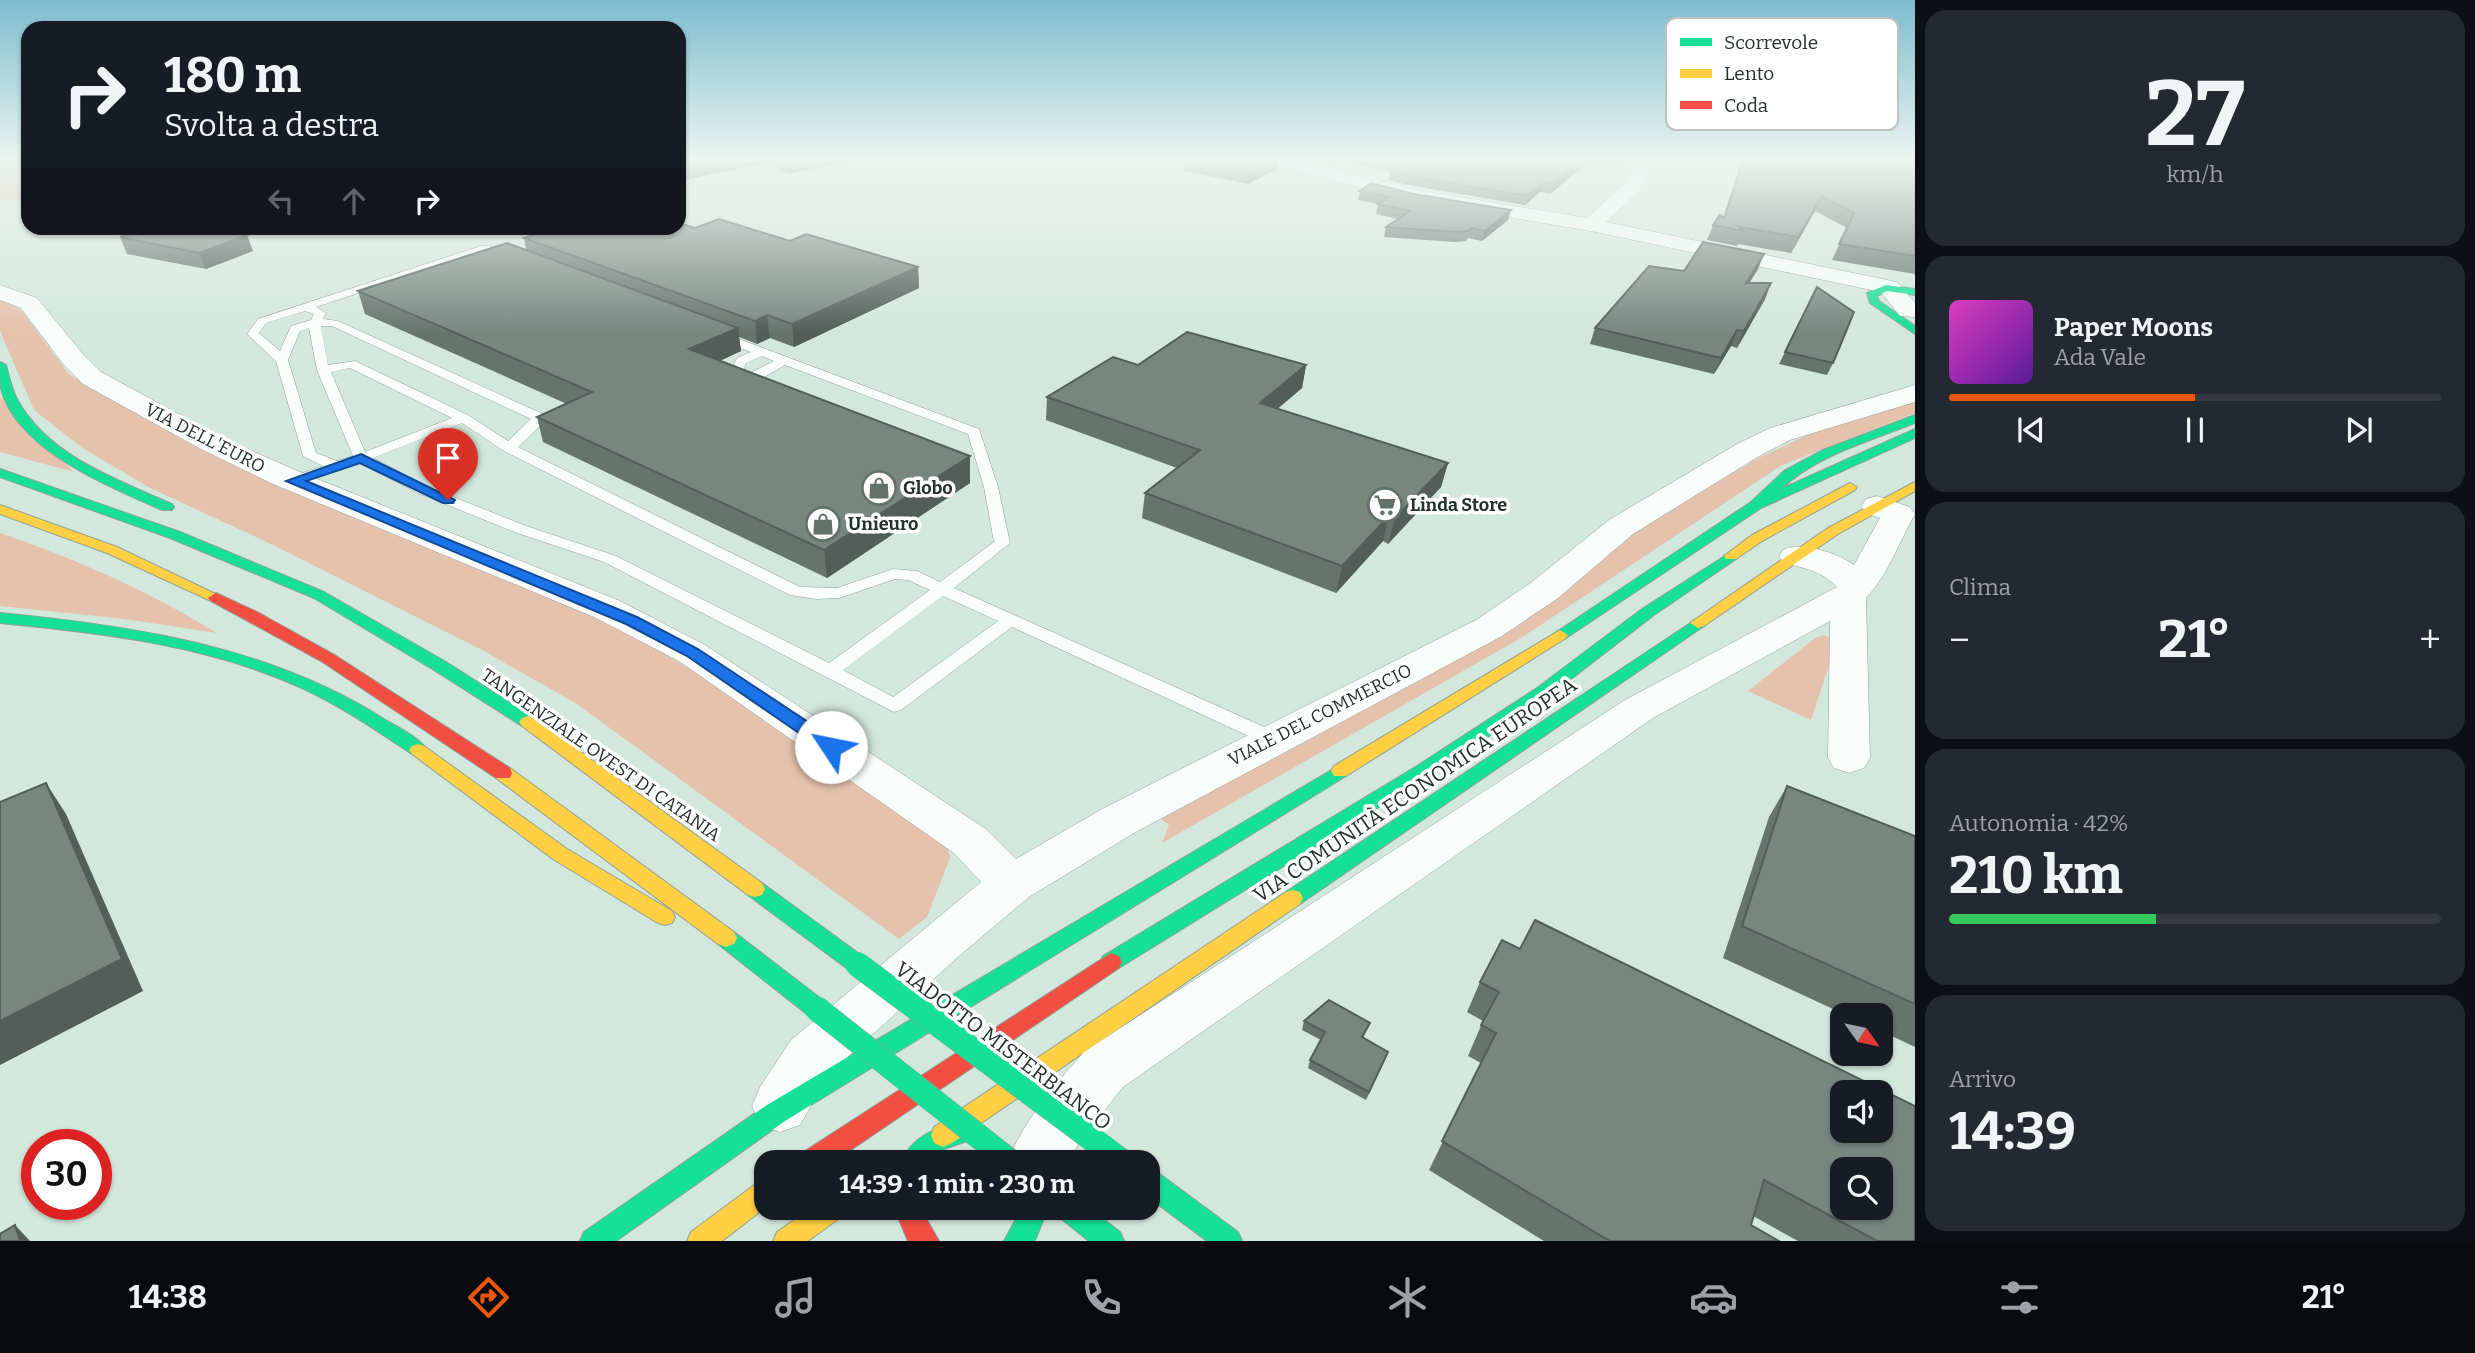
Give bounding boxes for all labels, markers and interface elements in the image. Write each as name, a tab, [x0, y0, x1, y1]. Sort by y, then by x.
legend	[1666, 18, 1898, 130]
text: Scorrevole	[1724, 31, 1818, 54]
text: 180 m	[164, 46, 301, 105]
icon: right	[49, 49, 140, 140]
text: 27	[2145, 60, 2245, 169]
text: Lento	[1724, 62, 1774, 85]
text: Coda	[1724, 94, 1769, 117]
text: Svolta a destra	[164, 106, 379, 144]
text: km/h	[2167, 160, 2223, 188]
icon: left	[262, 182, 300, 220]
icon: ahead	[335, 182, 373, 220]
icon: right	[408, 182, 446, 220]
text: Paper Moons	[2054, 312, 2213, 343]
text: Ada Vale	[2054, 343, 2146, 371]
street label: VIA DELL'EURO	[141, 398, 269, 478]
icon: previous	[2012, 411, 2050, 449]
icon: pause	[2176, 411, 2214, 449]
icon: next	[2340, 411, 2378, 449]
pin	[418, 428, 478, 500]
icon: arrive	[429, 439, 467, 477]
shop icon: Globo	[860, 469, 898, 507]
place label: Globo	[903, 477, 953, 499]
supermarket icon: Linda Store	[1366, 486, 1404, 524]
place label: Linda Store	[1410, 494, 1507, 516]
shop icon: Unieuro	[804, 505, 842, 543]
place label: Unieuro	[848, 513, 918, 535]
text: Clima	[1949, 573, 2011, 601]
text: 21°	[2158, 608, 2231, 671]
text: −	[1949, 617, 1970, 663]
text: +	[2419, 617, 2441, 663]
street label: VIALE DEL COMMERCIO	[1224, 659, 1416, 771]
street label: TANGENZIALE OVEST DI CATANIA	[477, 664, 725, 846]
street label: VIA COMUNITÀ ECONOMICA EUROPEA	[1248, 672, 1582, 908]
position arrow	[794, 710, 868, 784]
text: Autonomia · 42%	[1949, 809, 2128, 837]
text: 210 km	[1949, 844, 2123, 907]
street label: VIADOTTO MISTERBIANCO	[890, 956, 1116, 1136]
north arrow	[1830, 1003, 1894, 1066]
map controls	[1830, 1003, 1893, 1220]
text: Arrivo	[1949, 1065, 2016, 1093]
button: sound	[1830, 1080, 1893, 1143]
text: 14:39	[1949, 1100, 2076, 1163]
speed limit sign: 30	[21, 1129, 112, 1220]
button: search	[1830, 1157, 1893, 1220]
text: 14:39 · 1 min · 230 m	[839, 1169, 1075, 1200]
icon: directions	[464, 1273, 513, 1322]
icon: music	[771, 1273, 820, 1322]
icon: phone	[1077, 1273, 1126, 1322]
icon: climate	[1383, 1273, 1432, 1322]
icon: car	[1689, 1273, 1738, 1322]
icon: filters	[1995, 1273, 2044, 1322]
text: 14:38	[129, 1278, 207, 1316]
text: 21°	[2302, 1278, 2346, 1316]

